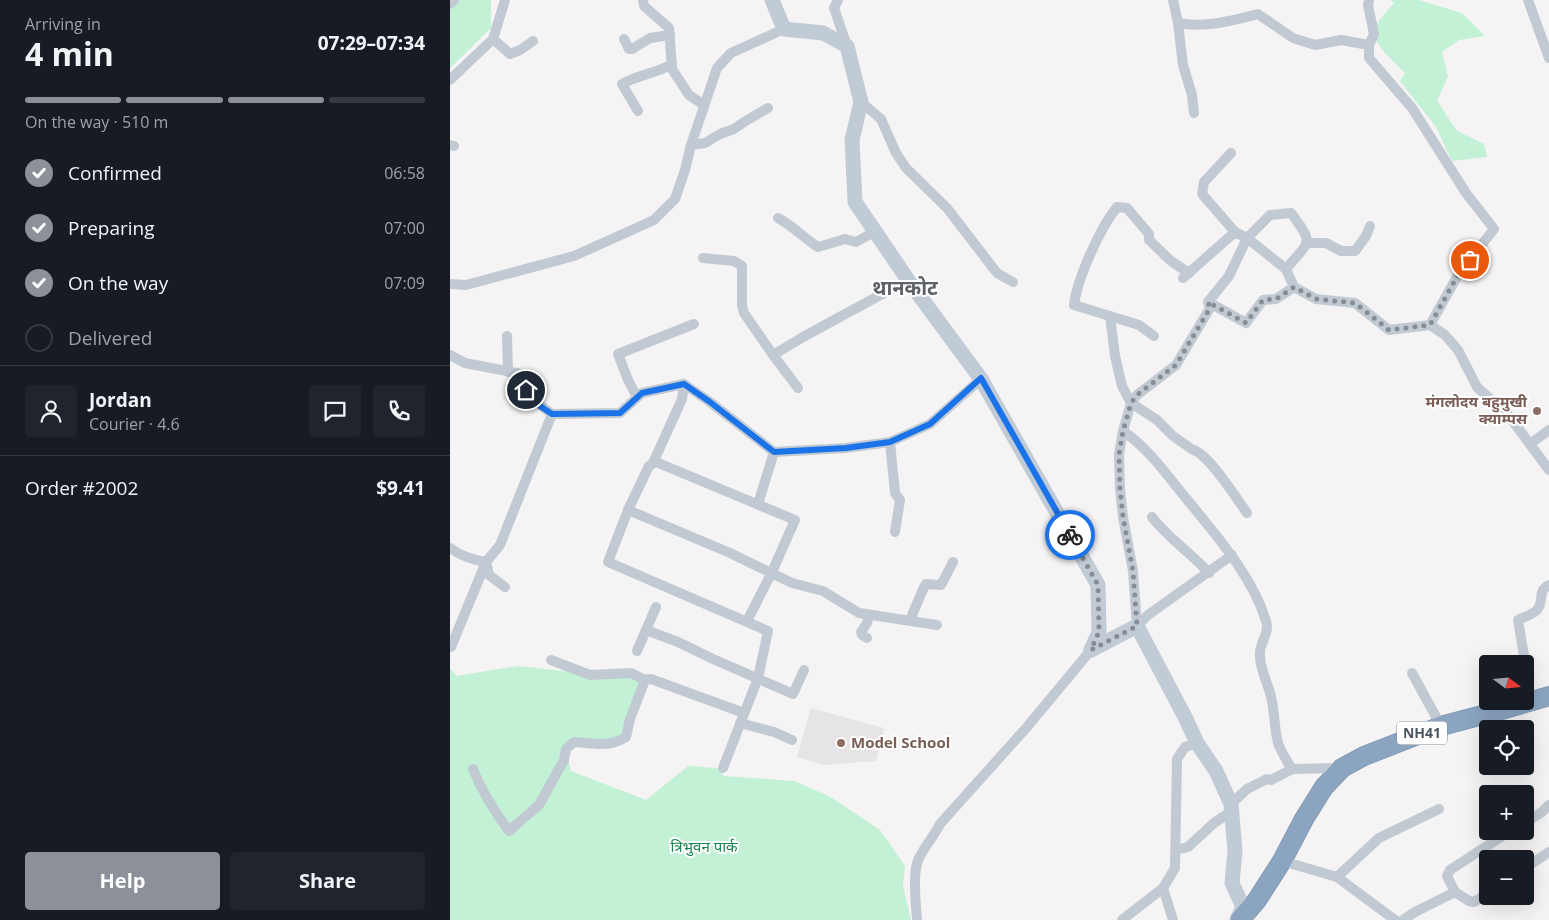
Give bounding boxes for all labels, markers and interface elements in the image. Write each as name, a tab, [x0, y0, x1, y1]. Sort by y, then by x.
text: Arriving in	[25, 13, 101, 35]
text: 07:29–07:34	[318, 30, 425, 56]
text: 4 min	[25, 32, 114, 75]
text: On the way · 510 m	[25, 111, 168, 133]
icon: check	[25, 159, 53, 187]
text: Confirmed	[68, 160, 162, 186]
text: 06:58	[384, 162, 425, 184]
icon: check	[25, 214, 53, 242]
text: Preparing	[68, 215, 155, 241]
text: 07:00	[384, 217, 425, 239]
pin	[1449, 239, 1491, 281]
icon: bag	[1456, 246, 1484, 274]
icon: check	[25, 269, 53, 297]
text: On the way	[68, 270, 168, 296]
text: 07:09	[384, 272, 425, 294]
district label: थानकोट	[872, 274, 939, 301]
text: Delivered	[68, 325, 152, 351]
pin	[505, 369, 547, 411]
icon: home	[512, 376, 540, 404]
button: person	[25, 385, 77, 437]
button: chat	[309, 385, 361, 437]
button: phone	[373, 385, 425, 437]
text: Jordan	[89, 387, 152, 413]
place label: मंगलोदय बहुमुखी क्याम्पस	[1426, 391, 1528, 428]
marker: मंगलोदय बहुमुखी क्याम्पस	[1531, 405, 1543, 417]
text: Courier · 4.6	[89, 413, 180, 435]
text: Order #2002	[25, 475, 138, 501]
text: $9.41	[376, 475, 425, 501]
courier	[1045, 510, 1095, 560]
icon: bike	[1056, 521, 1084, 549]
north arrow	[1479, 655, 1534, 710]
map controls	[1479, 655, 1534, 905]
button: locate	[1479, 720, 1534, 775]
road number: NH41	[1397, 721, 1447, 744]
place label: Model School	[851, 732, 950, 752]
marker: Model School	[835, 737, 847, 749]
button: +	[1479, 785, 1534, 840]
park label: त्रिभुवन पार्क	[670, 836, 738, 857]
button: −	[1479, 850, 1534, 905]
button: Help	[25, 852, 220, 910]
button: Share	[230, 852, 425, 910]

